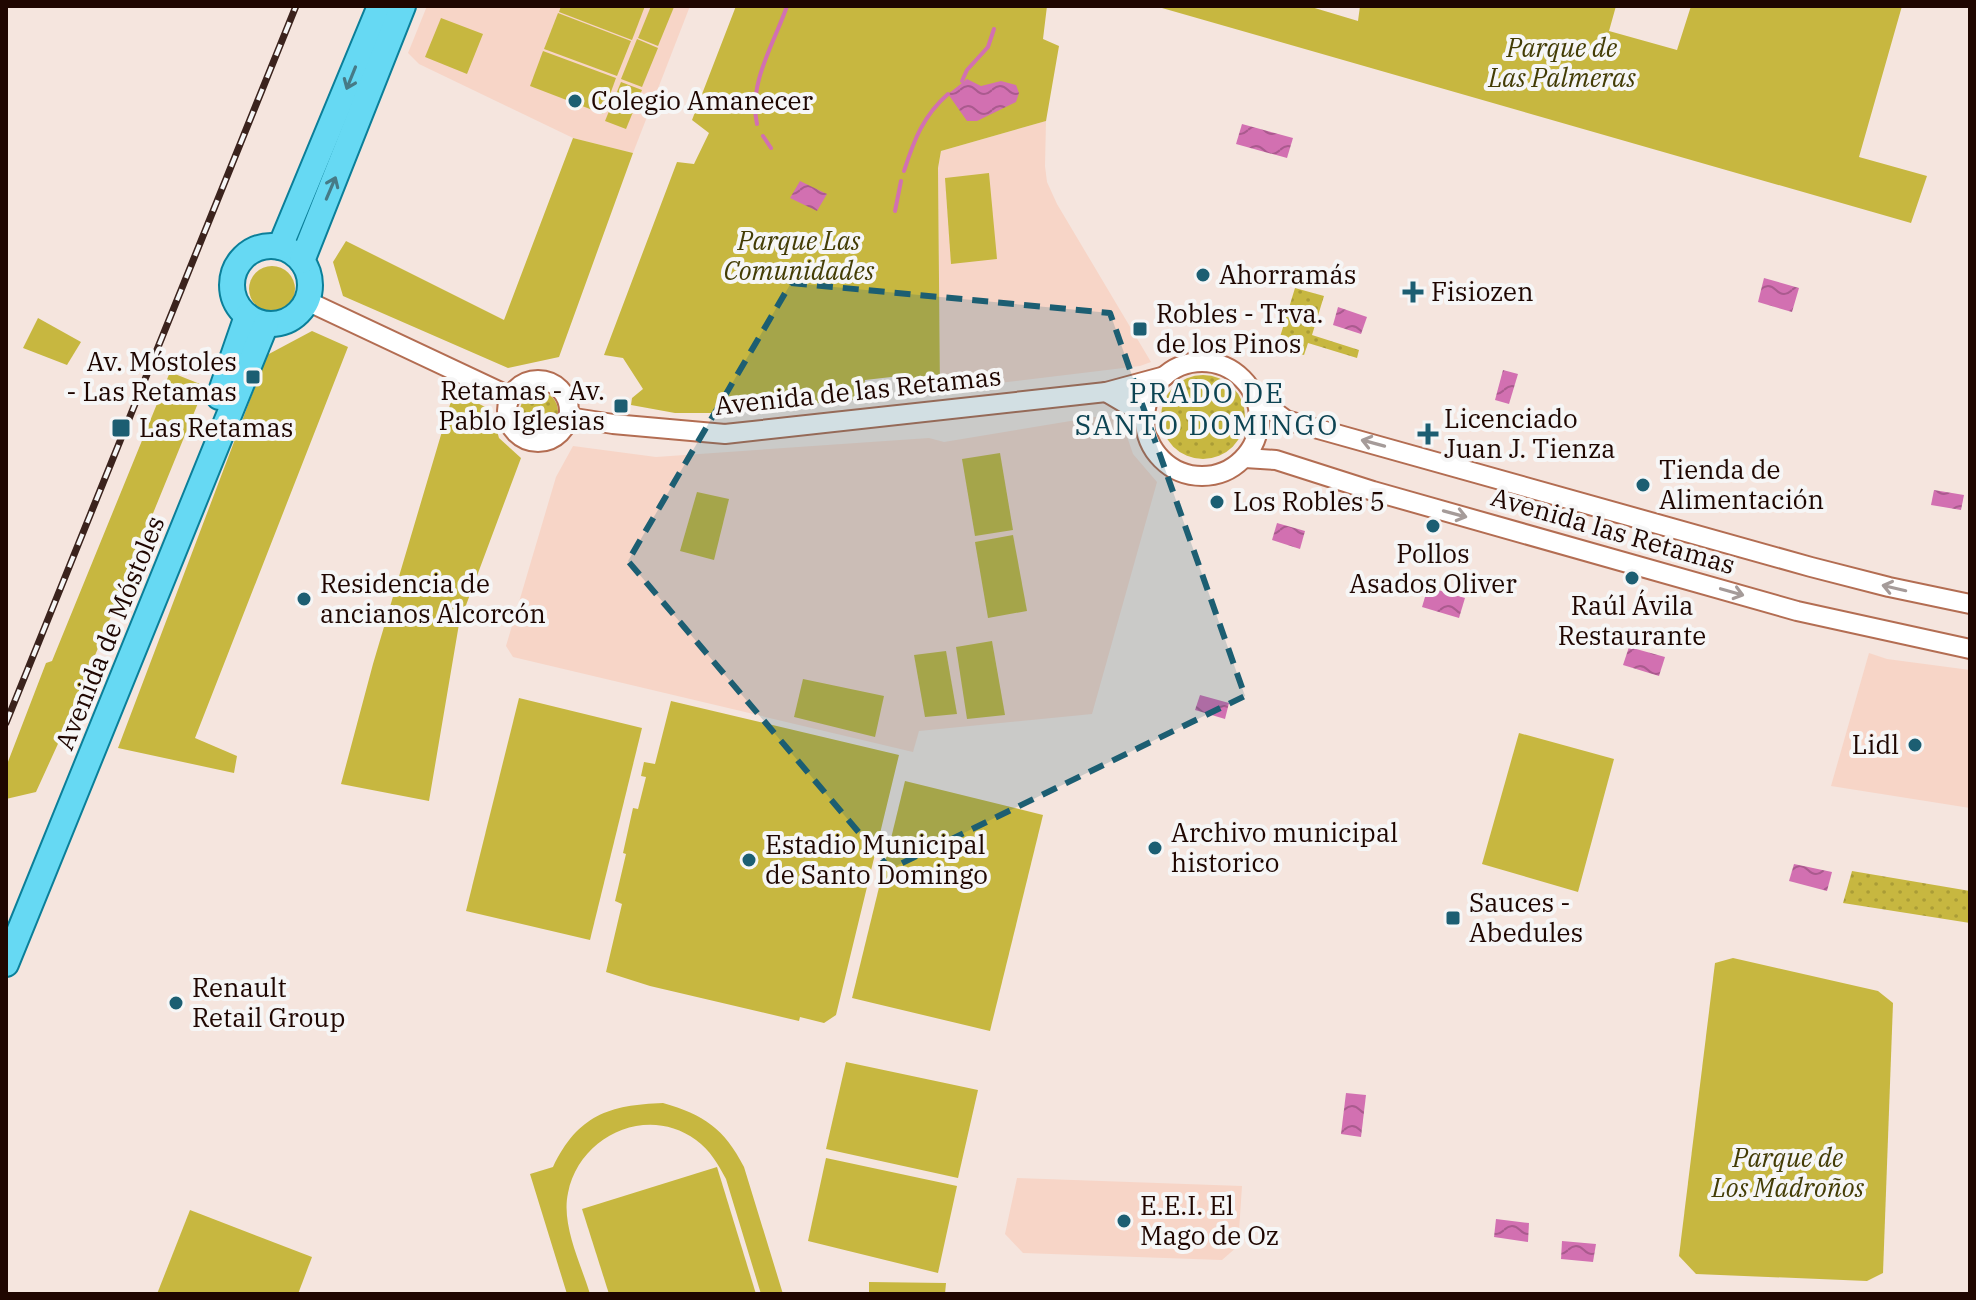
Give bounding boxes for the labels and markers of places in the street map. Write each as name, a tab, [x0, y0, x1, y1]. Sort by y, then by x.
place label: Colegio Amanecer	[591, 83, 813, 117]
marker: Colegio Amanecer	[566, 92, 584, 110]
place label: Ahorramás	[1219, 257, 1356, 291]
marker: Ahorramás	[1194, 266, 1212, 284]
place label: Fisiozen	[1431, 274, 1534, 308]
marker: Fisiozen	[1402, 281, 1424, 303]
place label: Robles - Trva. de los Pinos	[1156, 296, 1324, 360]
marker: Robles - Trva. de los Pinos	[1131, 320, 1149, 338]
place label: Av. Móstoles - Las Retamas	[66, 344, 237, 408]
marker: Av. Móstoles - Las Retamas	[244, 368, 262, 386]
place label: Retamas - Av. Pablo Iglesias	[439, 373, 605, 437]
marker: Retamas - Av. Pablo Iglesias	[612, 397, 630, 415]
place label: Licenciado Juan J. Tienza	[1444, 401, 1615, 465]
place label: Las Retamas	[139, 410, 293, 444]
marker: Las Retamas	[110, 417, 132, 439]
marker: Licenciado Juan J. Tienza	[1419, 425, 1437, 443]
place label: Tienda de Alimentación	[1659, 452, 1824, 516]
marker: Tienda de Alimentación	[1634, 476, 1652, 494]
place label: Los Robles 5	[1233, 484, 1385, 518]
marker: Los Robles 5	[1208, 493, 1226, 511]
marker: Pollos Asados Oliver	[1424, 517, 1442, 535]
place label: Pollos Asados Oliver	[1349, 536, 1517, 600]
place label: Residencia de ancianos Alcorcón	[320, 566, 546, 630]
marker: Raúl Ávila Restaurante	[1623, 569, 1641, 587]
place label: Raúl Ávila Restaurante	[1558, 588, 1706, 652]
marker: Residencia de ancianos Alcorcón	[295, 590, 313, 608]
place label: Lidl	[1852, 727, 1899, 761]
marker: Lidl	[1906, 736, 1924, 754]
place label: Archivo municipal historico	[1171, 815, 1398, 879]
place label: Estadio Municipal de Santo Domingo	[765, 827, 988, 891]
marker: Archivo municipal historico	[1146, 839, 1164, 857]
marker: Estadio Municipal de Santo Domingo	[740, 851, 758, 869]
place label: Sauces - Abedules	[1469, 885, 1583, 949]
marker: Sauces - Abedules	[1444, 909, 1462, 927]
place label: Renault Retail Group	[192, 970, 345, 1034]
marker: Renault Retail Group	[167, 994, 185, 1012]
place label: E.E.I. El Mago de Oz	[1140, 1188, 1279, 1252]
marker: E.E.I. El Mago de Oz	[1115, 1212, 1133, 1230]

